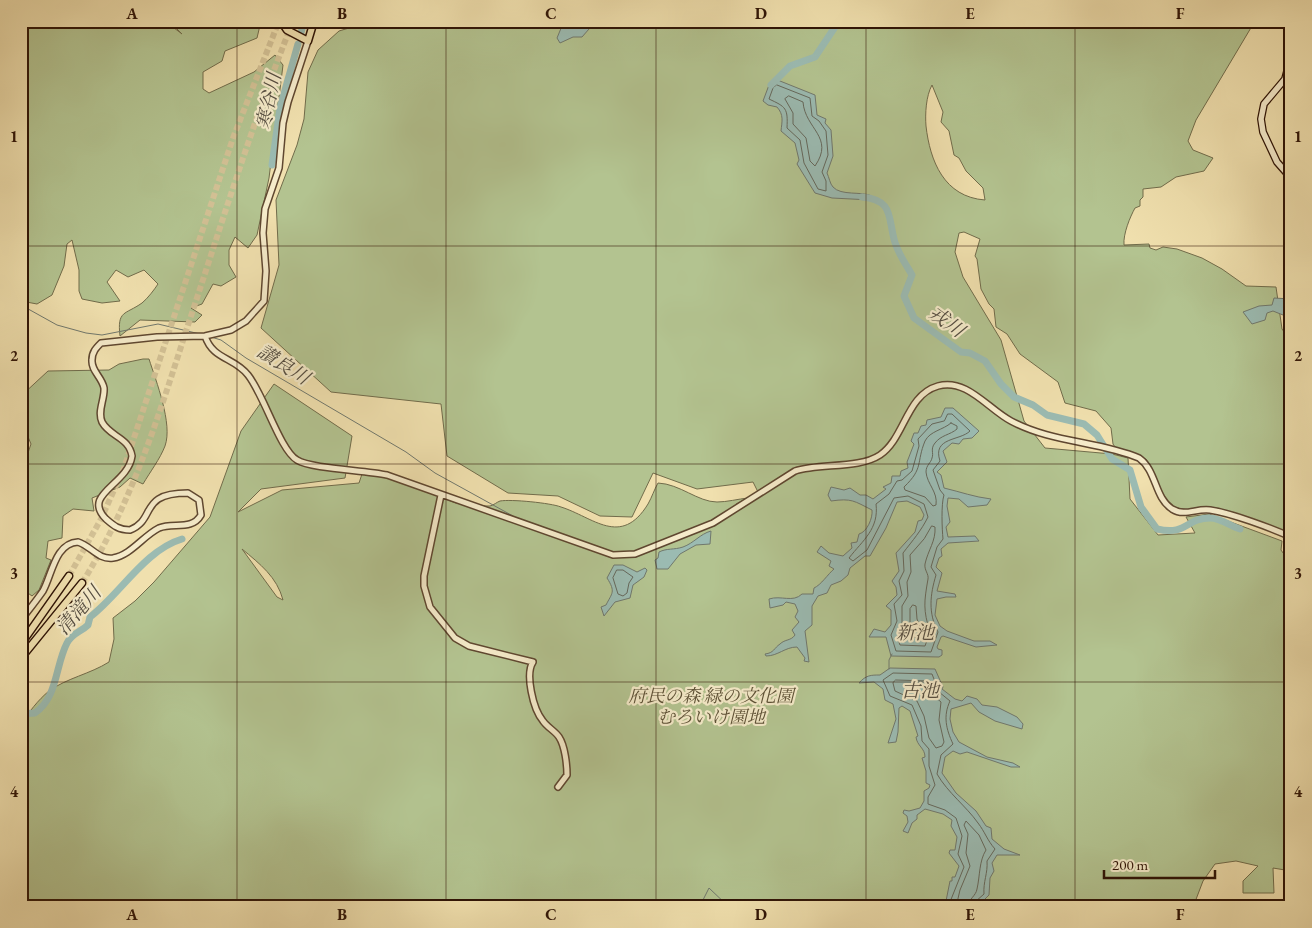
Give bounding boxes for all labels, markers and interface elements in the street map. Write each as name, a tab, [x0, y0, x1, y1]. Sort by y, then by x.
text: A	[125, 3, 138, 24]
text: B	[337, 3, 347, 24]
text: C	[545, 3, 557, 24]
text: D	[755, 3, 767, 24]
text: E	[965, 3, 975, 24]
text: F	[1176, 3, 1185, 24]
water label: 寒谷川	[250, 69, 287, 132]
text: 1	[10, 126, 18, 147]
text: 1	[1294, 126, 1302, 147]
water label: 戎川	[924, 300, 971, 344]
water label: 讃良川	[253, 339, 316, 391]
text: 2	[10, 345, 19, 366]
text: 2	[1294, 345, 1303, 366]
text: 3	[10, 563, 18, 584]
text: 3	[1294, 563, 1302, 584]
water label: 清滝川	[50, 579, 108, 640]
water label: 新池	[896, 620, 936, 645]
water label: 古池	[901, 678, 941, 703]
park label: 府民の森 緑の文化園 むろいけ園地	[628, 684, 797, 728]
text: 4	[10, 781, 19, 802]
text: 4	[1294, 781, 1303, 802]
scale bar	[1104, 848, 1216, 880]
text: 200 m	[1112, 855, 1149, 874]
text: A	[125, 904, 138, 925]
text: B	[337, 904, 347, 925]
text: C	[545, 904, 557, 925]
text: D	[755, 904, 767, 925]
text: E	[965, 904, 975, 925]
text: F	[1176, 904, 1185, 925]

